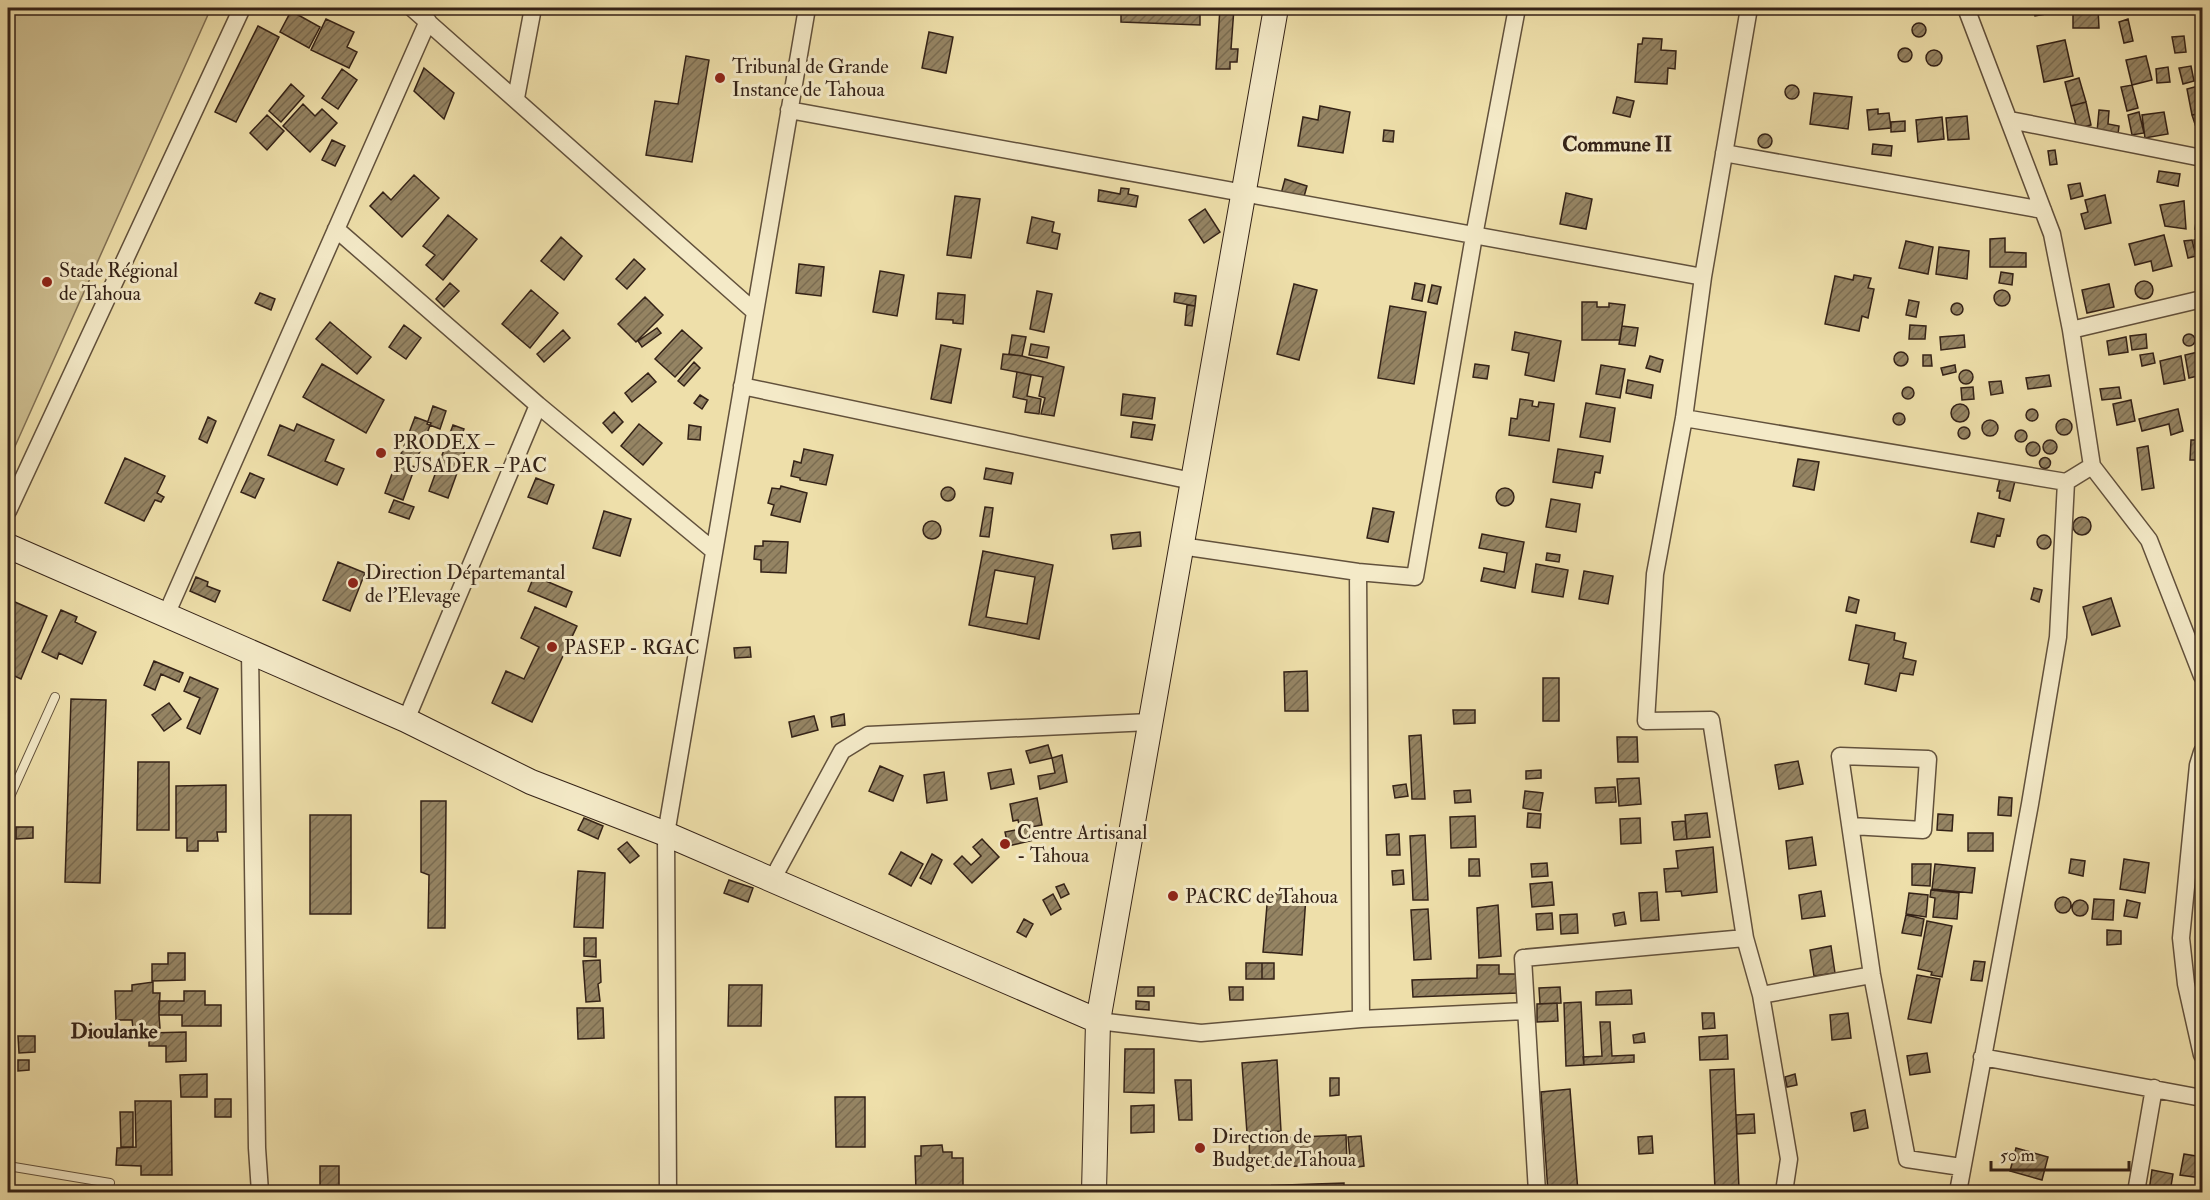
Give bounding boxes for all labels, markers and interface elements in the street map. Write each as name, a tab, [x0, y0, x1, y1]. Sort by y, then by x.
place label: Tribunal de Grande Instance de Tahoua	[732, 54, 889, 102]
marker: Tribunal de Grande Instance de Tahoua	[713, 71, 727, 85]
district label: Commune II	[1562, 131, 1672, 158]
place label: Stade Régional de Tahoua	[59, 258, 178, 306]
marker: Stade Régional de Tahoua	[40, 275, 54, 289]
place label: PRODEX – PUSADER – PAC	[393, 430, 547, 478]
marker: PRODEX – PUSADER – PAC	[374, 446, 388, 460]
place label: Direction Départemantal de l'Elevage	[365, 560, 565, 608]
marker: Direction Départemantal de l'Elevage	[346, 576, 360, 590]
place label: PASEP - RGAC	[564, 635, 700, 660]
marker: PASEP - RGAC	[545, 640, 559, 654]
place label: Centre Artisanal - Tahoua	[1017, 820, 1147, 868]
marker: Centre Artisanal - Tahoua	[998, 837, 1012, 851]
place label: PACRC de Tahoua	[1185, 884, 1339, 909]
marker: PACRC de Tahoua	[1166, 889, 1180, 903]
district label: Dioulanke	[71, 1018, 158, 1045]
place label: Direction de Budget de Tahoua	[1212, 1124, 1357, 1172]
scale bar	[1991, 1134, 2129, 1172]
marker: Direction de Budget de Tahoua	[1193, 1141, 1207, 1155]
text: 50 m	[2000, 1144, 2035, 1167]

